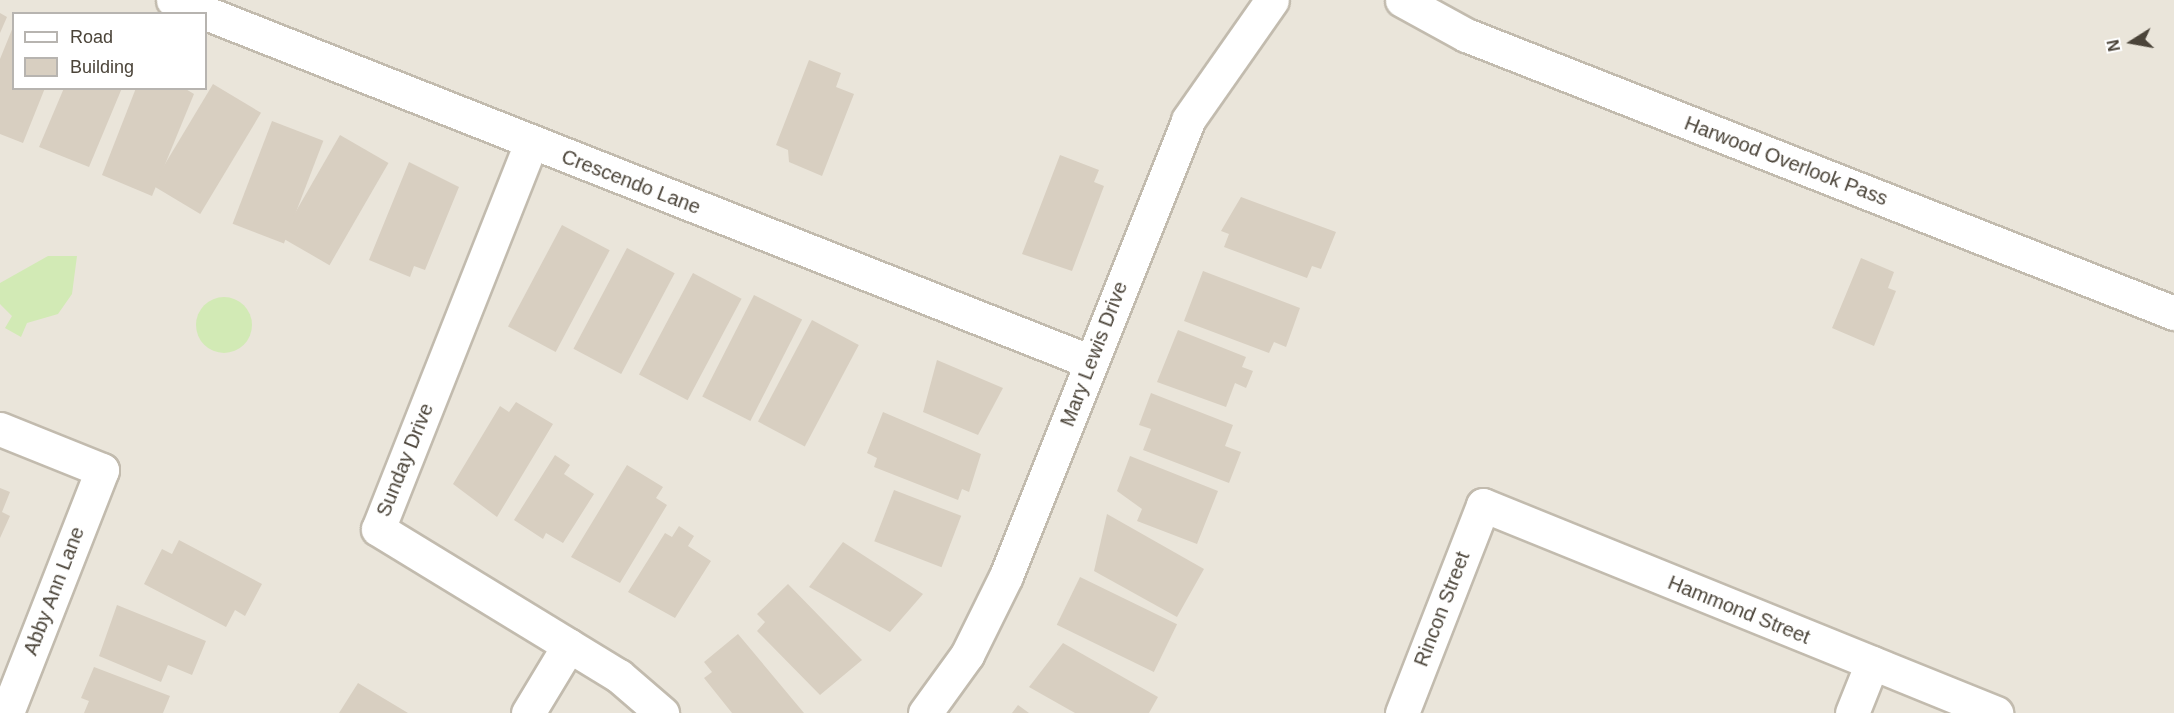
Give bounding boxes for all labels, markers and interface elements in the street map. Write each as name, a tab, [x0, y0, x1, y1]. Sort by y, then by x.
legend	[12, 12, 207, 90]
north arrow	[2102, 12, 2162, 72]
text: Road	[70, 27, 113, 47]
text: N	[2104, 38, 2123, 53]
text: Building	[70, 57, 134, 77]
street label: Harwood Overlook Pass	[1681, 111, 1891, 211]
street label: Crescendo Lane	[558, 144, 704, 220]
street label: Mary Lewis Drive	[1055, 278, 1133, 430]
street label: Sunday Drive	[371, 400, 439, 520]
street label: Abby Ann Lane	[18, 523, 90, 659]
street label: Rincon Street	[1409, 548, 1475, 670]
street label: Hammond Street	[1664, 571, 1814, 649]

